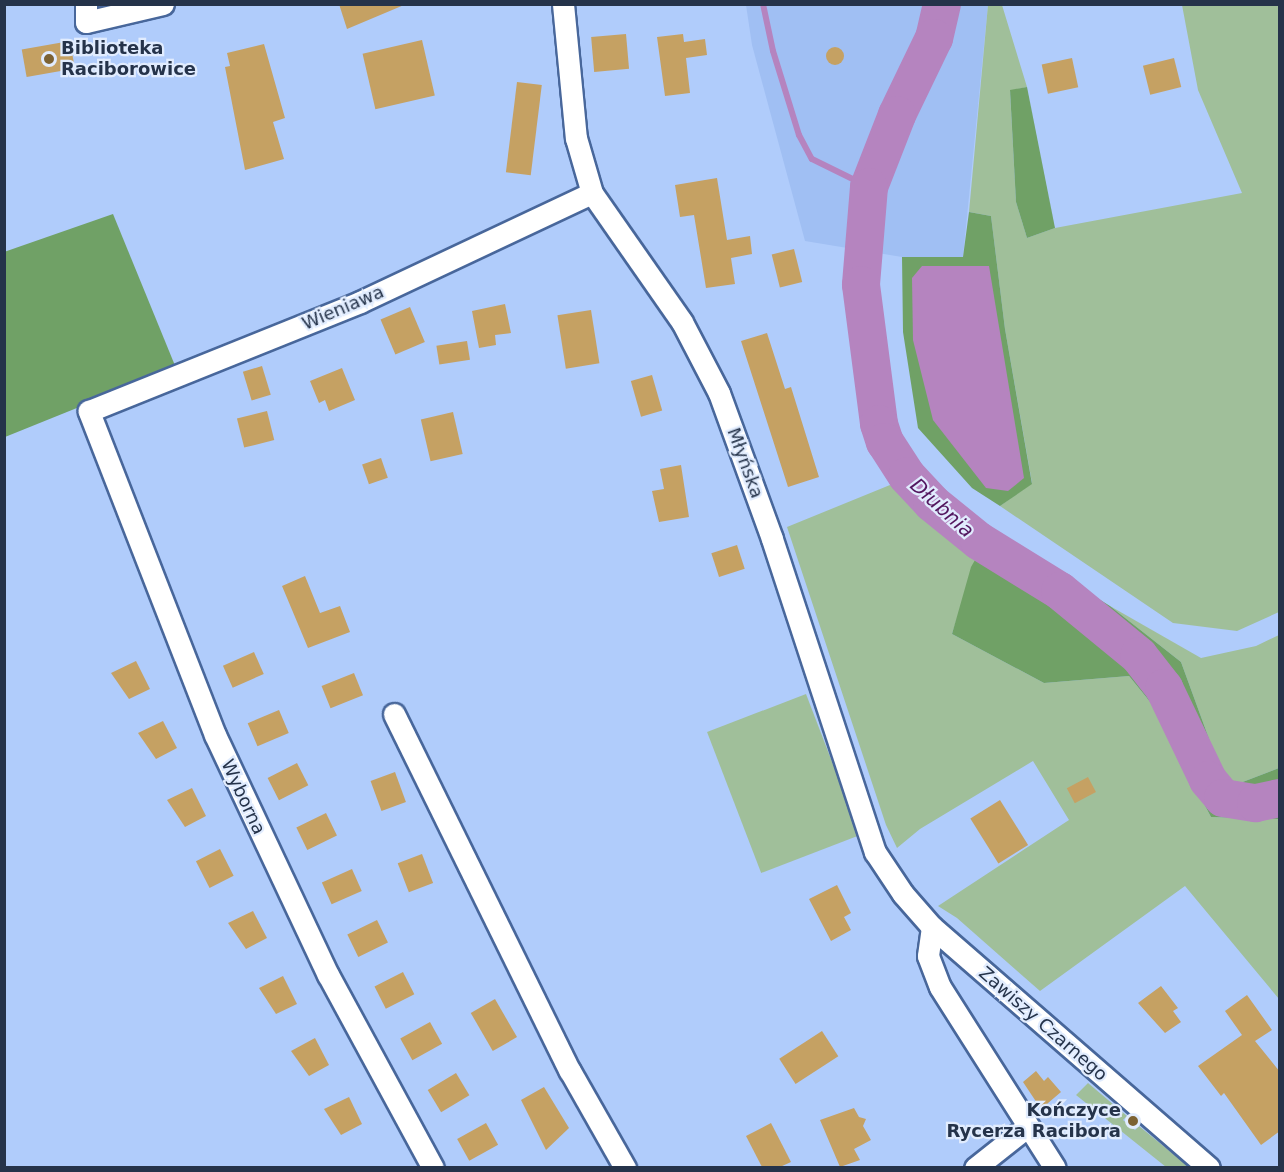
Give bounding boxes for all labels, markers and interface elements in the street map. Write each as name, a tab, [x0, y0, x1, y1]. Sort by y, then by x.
place label: Biblioteka Raciborowice	[61, 38, 196, 80]
marker: Biblioteka Raciborowice	[42, 52, 56, 66]
street label: Wieniawa	[299, 281, 387, 335]
street label: Młyńska	[722, 425, 768, 501]
water label: Dłubnia	[905, 473, 979, 543]
street label: Wyborna	[216, 756, 270, 838]
street label: Zawiszy Czarnego	[974, 962, 1112, 1086]
place label: Kończyce Rycerza Racibora	[946, 1100, 1121, 1142]
marker: Kończyce Rycerza Racibora	[1126, 1114, 1140, 1128]

